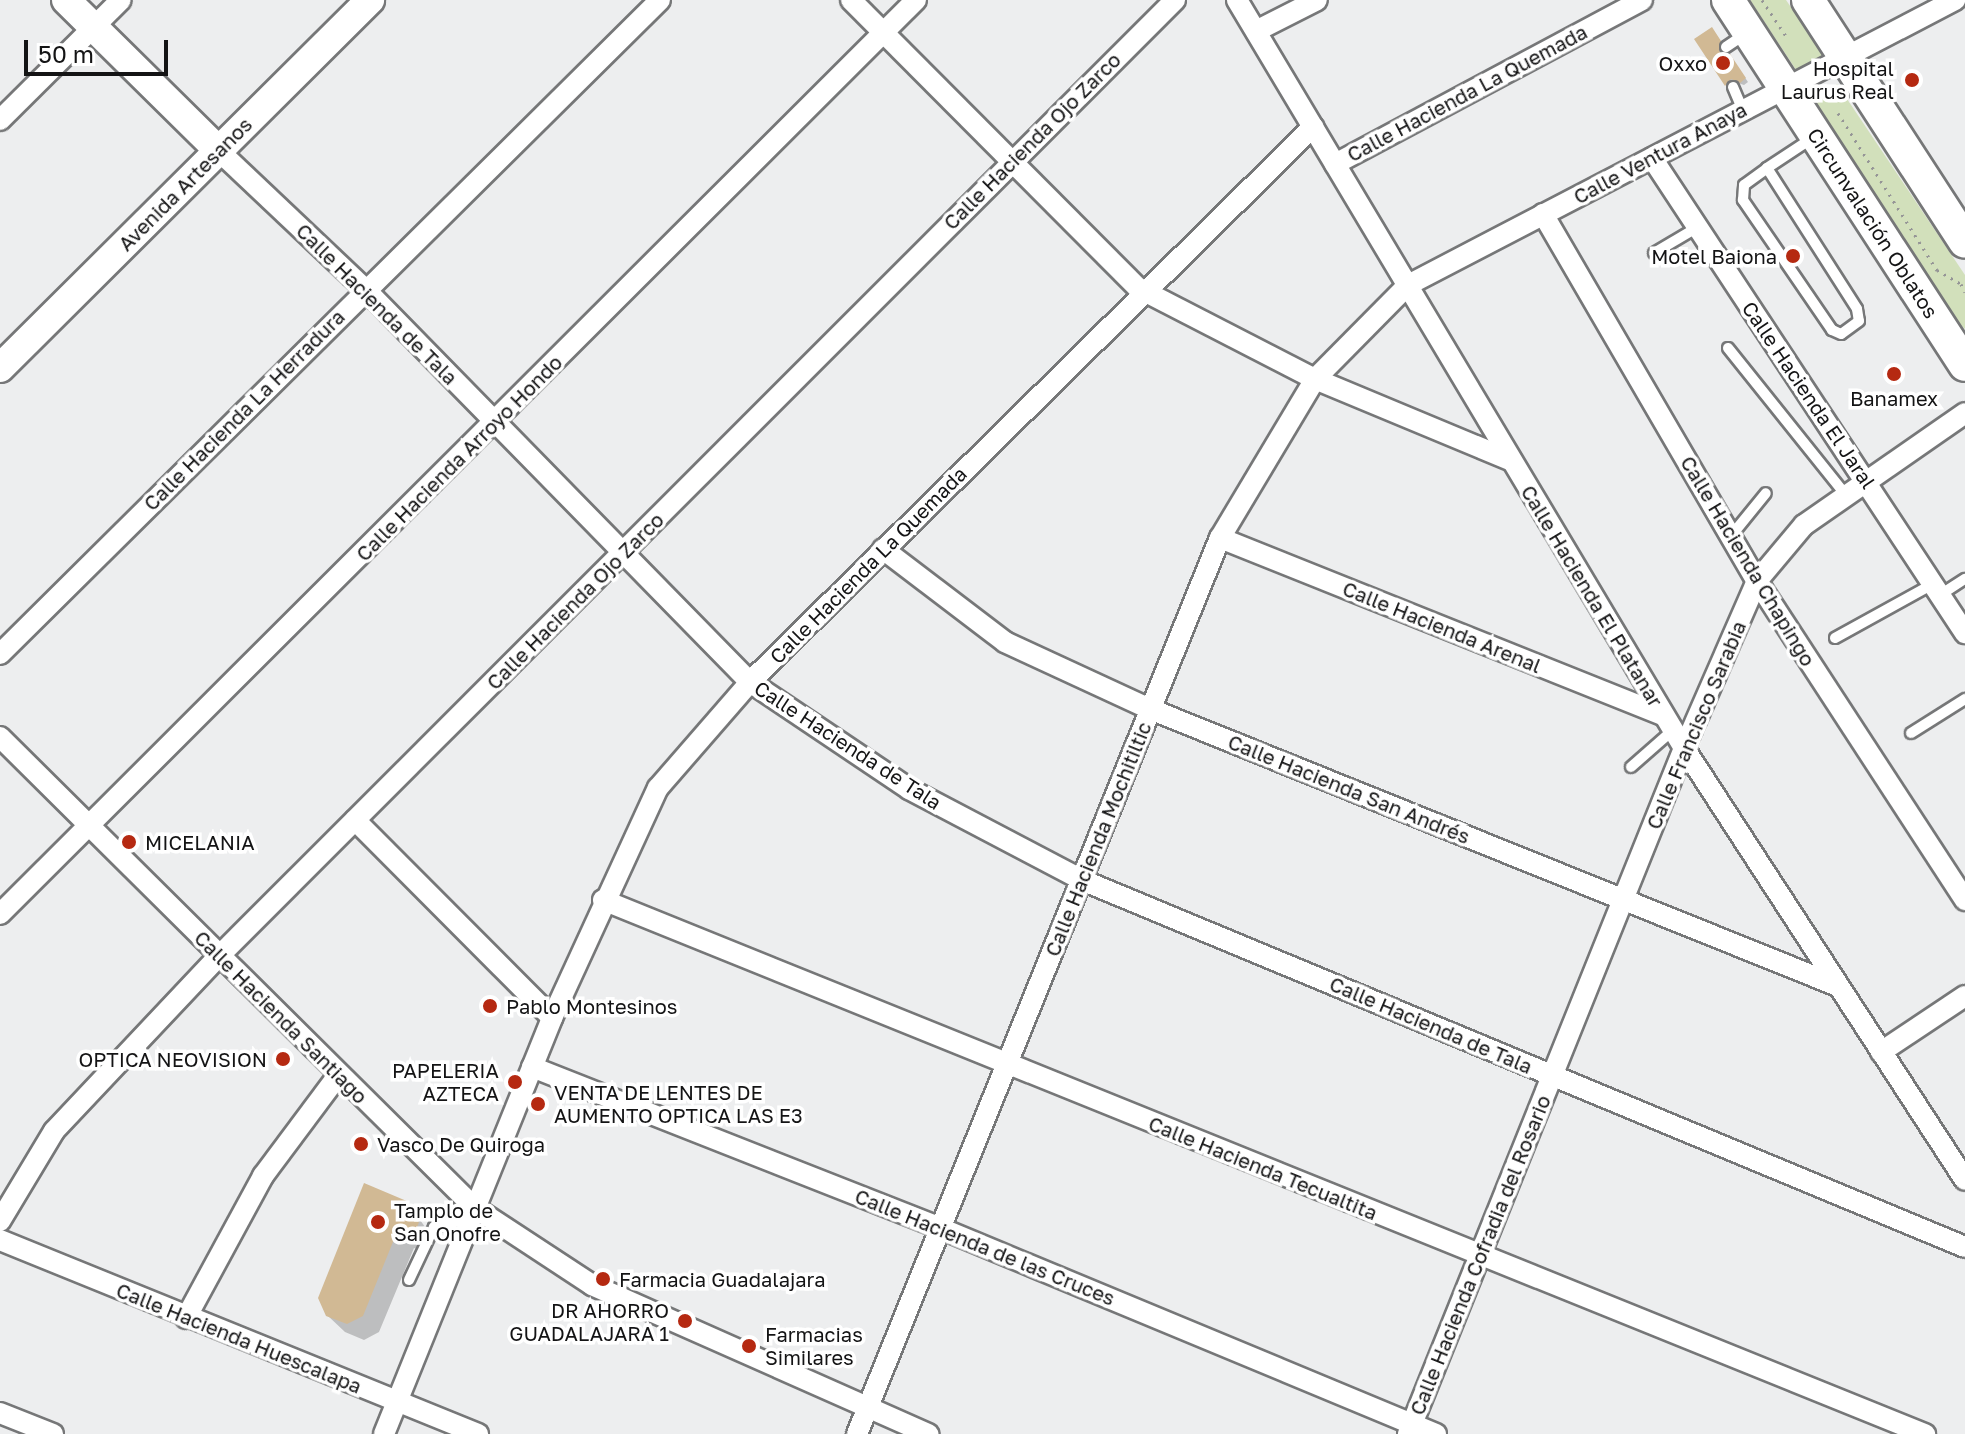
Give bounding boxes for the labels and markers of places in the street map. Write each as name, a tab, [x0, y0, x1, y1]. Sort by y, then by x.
place label: Oxxo	[1659, 51, 1707, 75]
marker: Oxxo	[1714, 54, 1732, 72]
place label: Hospital Laurus Real	[1781, 56, 1894, 103]
marker: Hospital Laurus Real	[1901, 69, 1923, 91]
place label: Motel Baiona	[1651, 244, 1777, 268]
marker: Motel Baiona	[1784, 247, 1802, 265]
marker: Banamex	[1885, 365, 1903, 383]
place label: Banamex	[1850, 386, 1938, 410]
place label: MICELANIA	[145, 830, 255, 854]
marker: MICELANIA	[120, 833, 138, 851]
place label: Pablo Montesinos	[506, 994, 677, 1018]
marker: Pablo Montesinos	[481, 997, 499, 1015]
place label: OPTICA NEOVISION	[79, 1047, 267, 1071]
marker: OPTICA NEOVISION	[274, 1050, 292, 1068]
place label: PAPELERIA AZTECA	[392, 1058, 499, 1105]
marker: PAPELERIA AZTECA	[506, 1073, 524, 1091]
place label: VENTA DE LENTES DE AUMENTO OPTICA LAS E3	[554, 1080, 803, 1127]
marker: VENTA DE LENTES DE AUMENTO OPTICA LAS E3	[529, 1095, 547, 1113]
place label: Vasco De Quiroga	[377, 1132, 545, 1156]
marker: Vasco De Quiroga	[352, 1135, 370, 1153]
place label: Tamplo de San Onofre	[394, 1198, 501, 1245]
marker: Tamplo de San Onofre	[369, 1213, 387, 1231]
place label: Farmacia Guadalajara	[619, 1267, 826, 1291]
marker: Farmacia Guadalajara	[594, 1270, 612, 1288]
place label: DR AHORRO GUADALAJARA 1	[509, 1298, 669, 1345]
marker: DR AHORRO GUADALAJARA 1	[676, 1312, 694, 1330]
place label: Farmacias Similares	[765, 1322, 863, 1369]
marker: Farmacias Similares	[740, 1337, 758, 1355]

